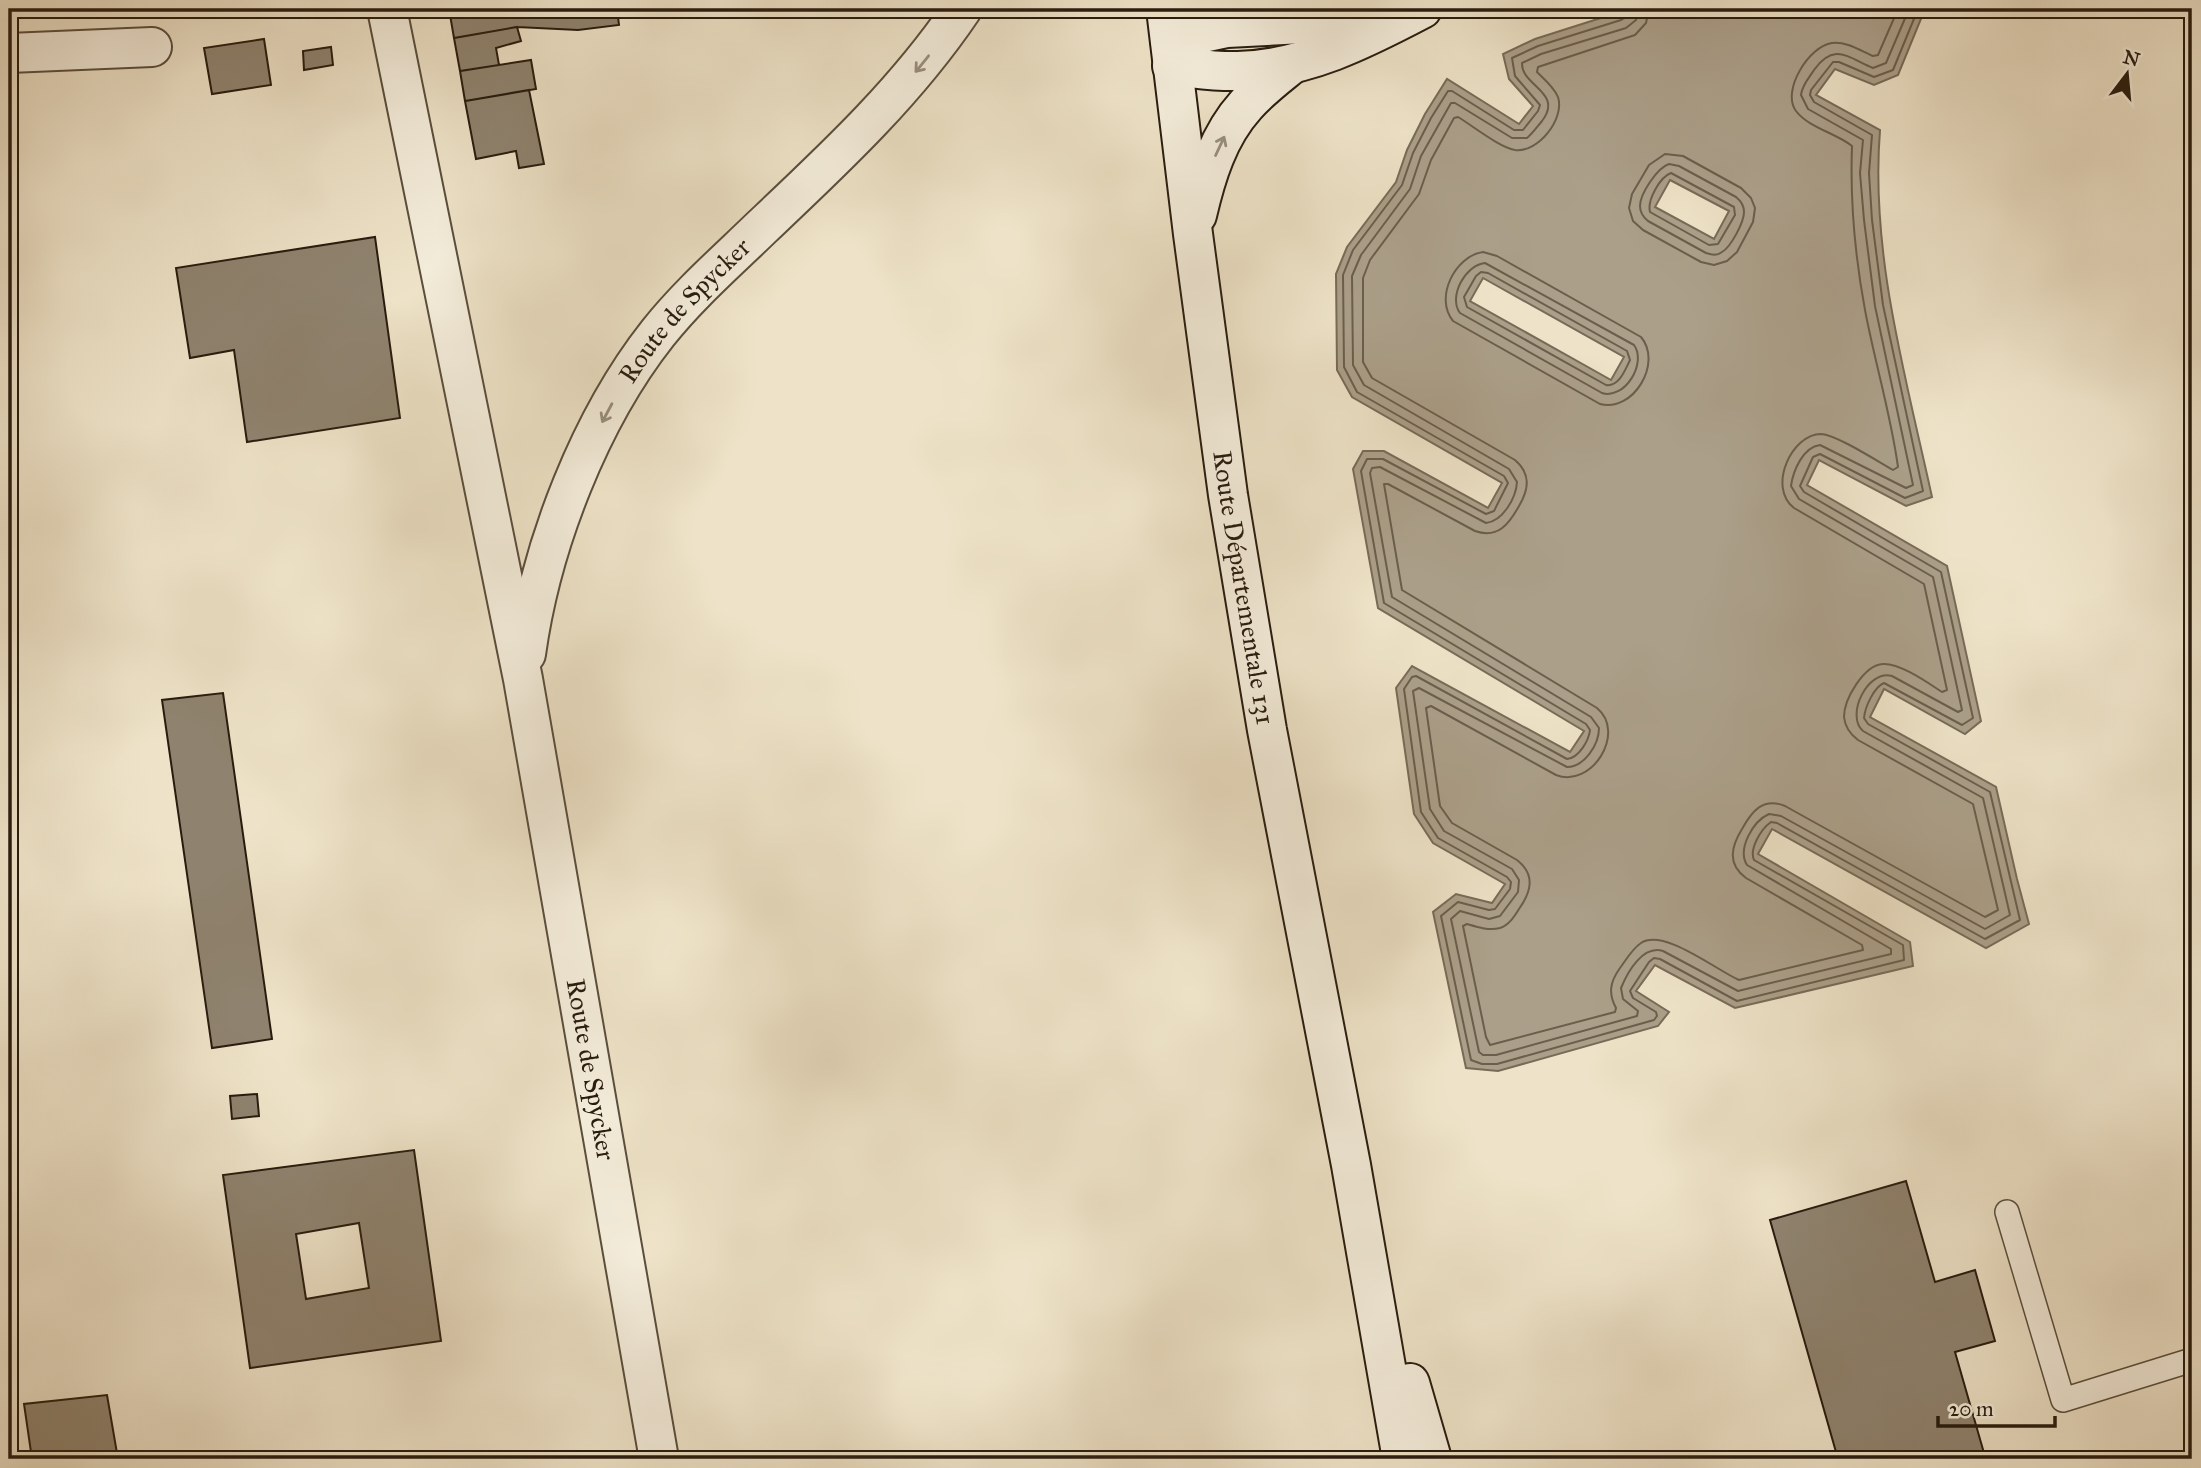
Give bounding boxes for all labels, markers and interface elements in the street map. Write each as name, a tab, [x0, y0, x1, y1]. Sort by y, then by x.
north arrow	[2092, 38, 2162, 108]
text: N	[2121, 45, 2142, 71]
one-way arrow	[914, 54, 930, 72]
one-way arrow	[1214, 135, 1227, 157]
street label: Route de Spycker	[612, 231, 757, 389]
one-way arrow	[599, 402, 613, 423]
street label: Route Départementale 131	[1206, 449, 1282, 727]
street label: Route de Spycker	[560, 976, 623, 1163]
scale bar	[1938, 1384, 2056, 1428]
text: 20 m	[1949, 1396, 1994, 1422]

